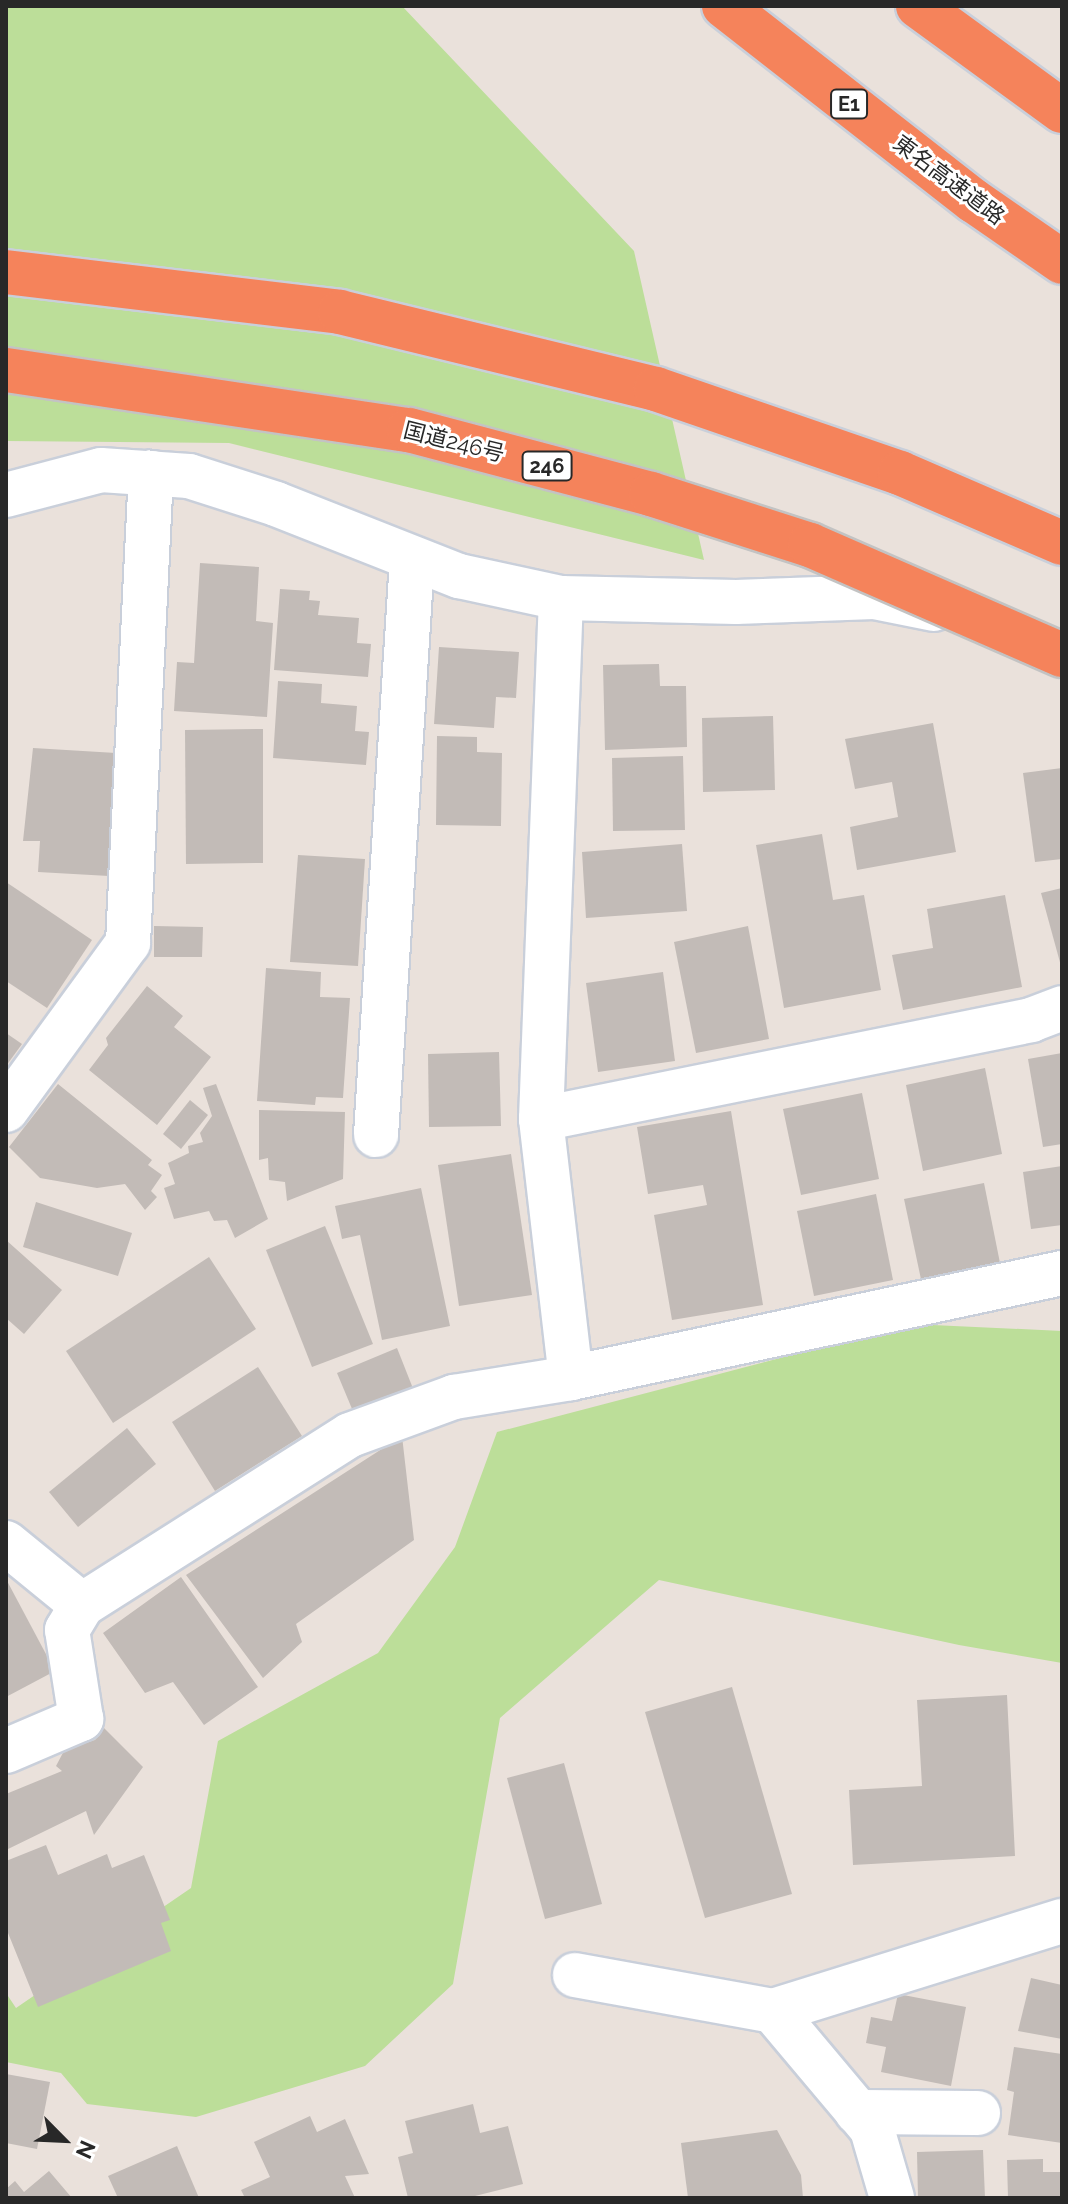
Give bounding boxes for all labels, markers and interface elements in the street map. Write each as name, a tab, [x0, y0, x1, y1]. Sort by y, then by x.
road number: E1	[829, 88, 869, 120]
street label: 東名高速道路	[888, 130, 1010, 230]
street label: 国道246号	[401, 417, 507, 467]
road number: 246	[521, 450, 573, 482]
north arrow	[24, 2100, 104, 2180]
text: N	[71, 2137, 101, 2163]

